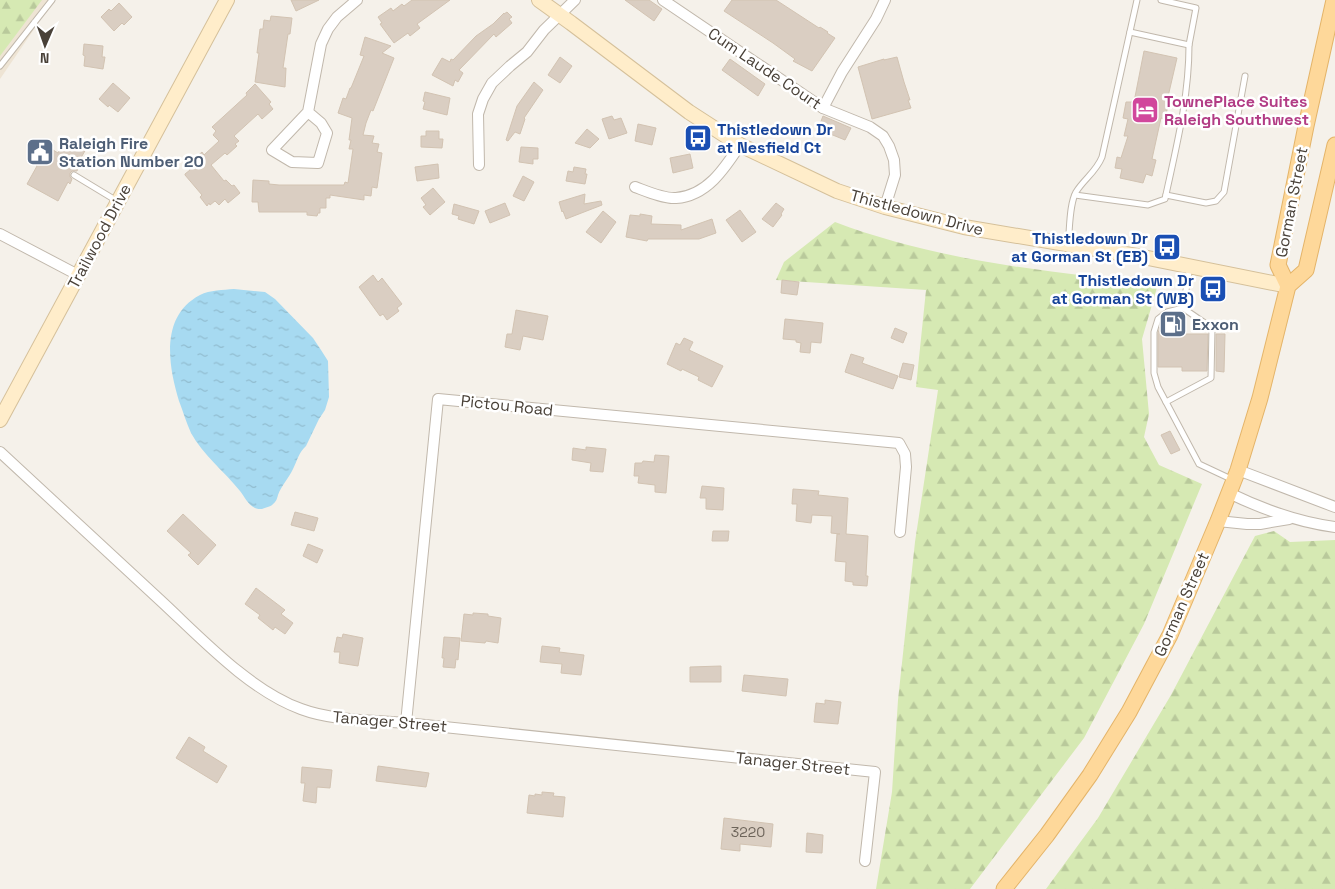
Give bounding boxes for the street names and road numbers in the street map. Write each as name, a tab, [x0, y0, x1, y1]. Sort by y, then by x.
street label: Cum Laude Court	[704, 23, 826, 114]
street label: Gorman Street	[1270, 145, 1313, 259]
street label: Trailwood Drive	[63, 180, 136, 292]
street label: Thistledown Drive	[848, 185, 986, 240]
street label: Pictou Road	[460, 390, 554, 421]
street label: Gorman Street	[1149, 549, 1214, 660]
street label: Tanager Street	[332, 706, 448, 737]
street label: Tanager Street	[735, 747, 851, 780]

